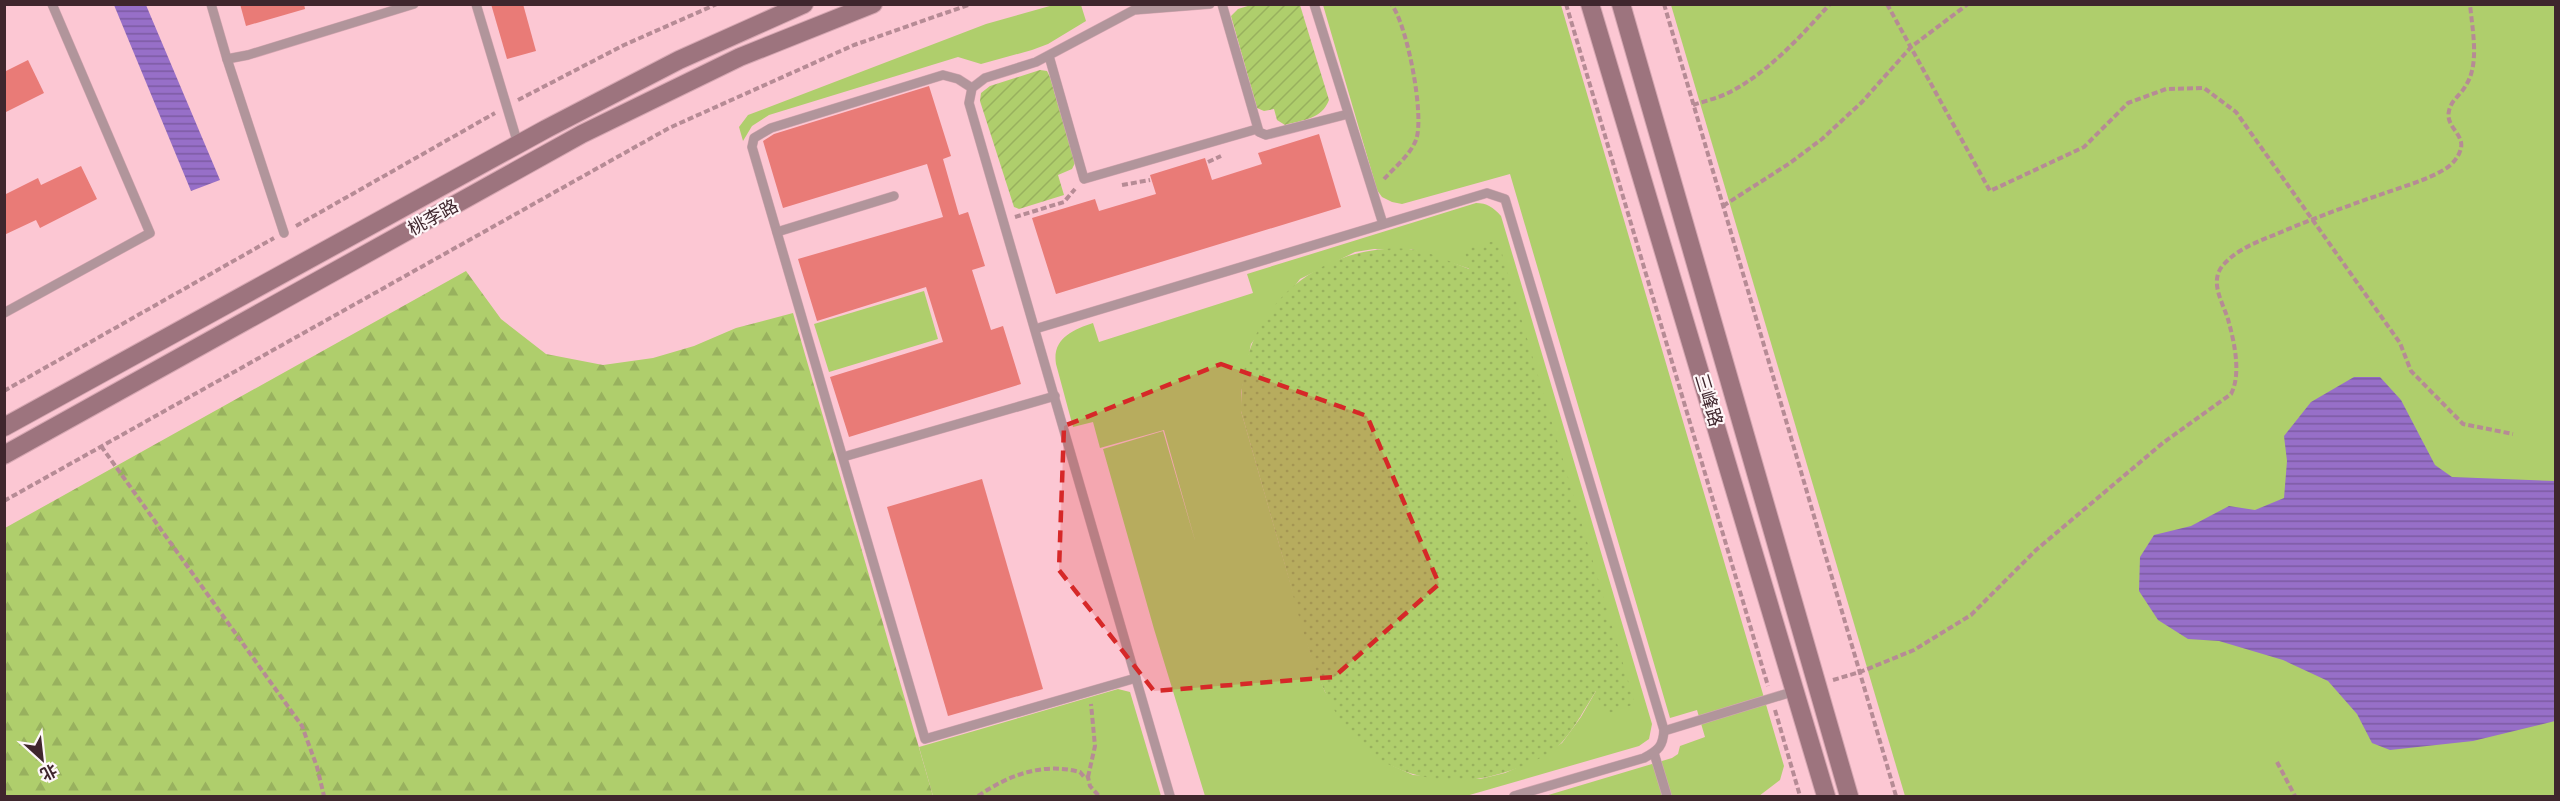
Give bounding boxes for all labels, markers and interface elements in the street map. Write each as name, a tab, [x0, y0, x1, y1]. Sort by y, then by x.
street label: 桃李路	[404, 194, 462, 240]
street label: 三峰路	[1690, 371, 1728, 429]
north arrow	[12, 729, 72, 789]
text: 北	[37, 760, 60, 785]

